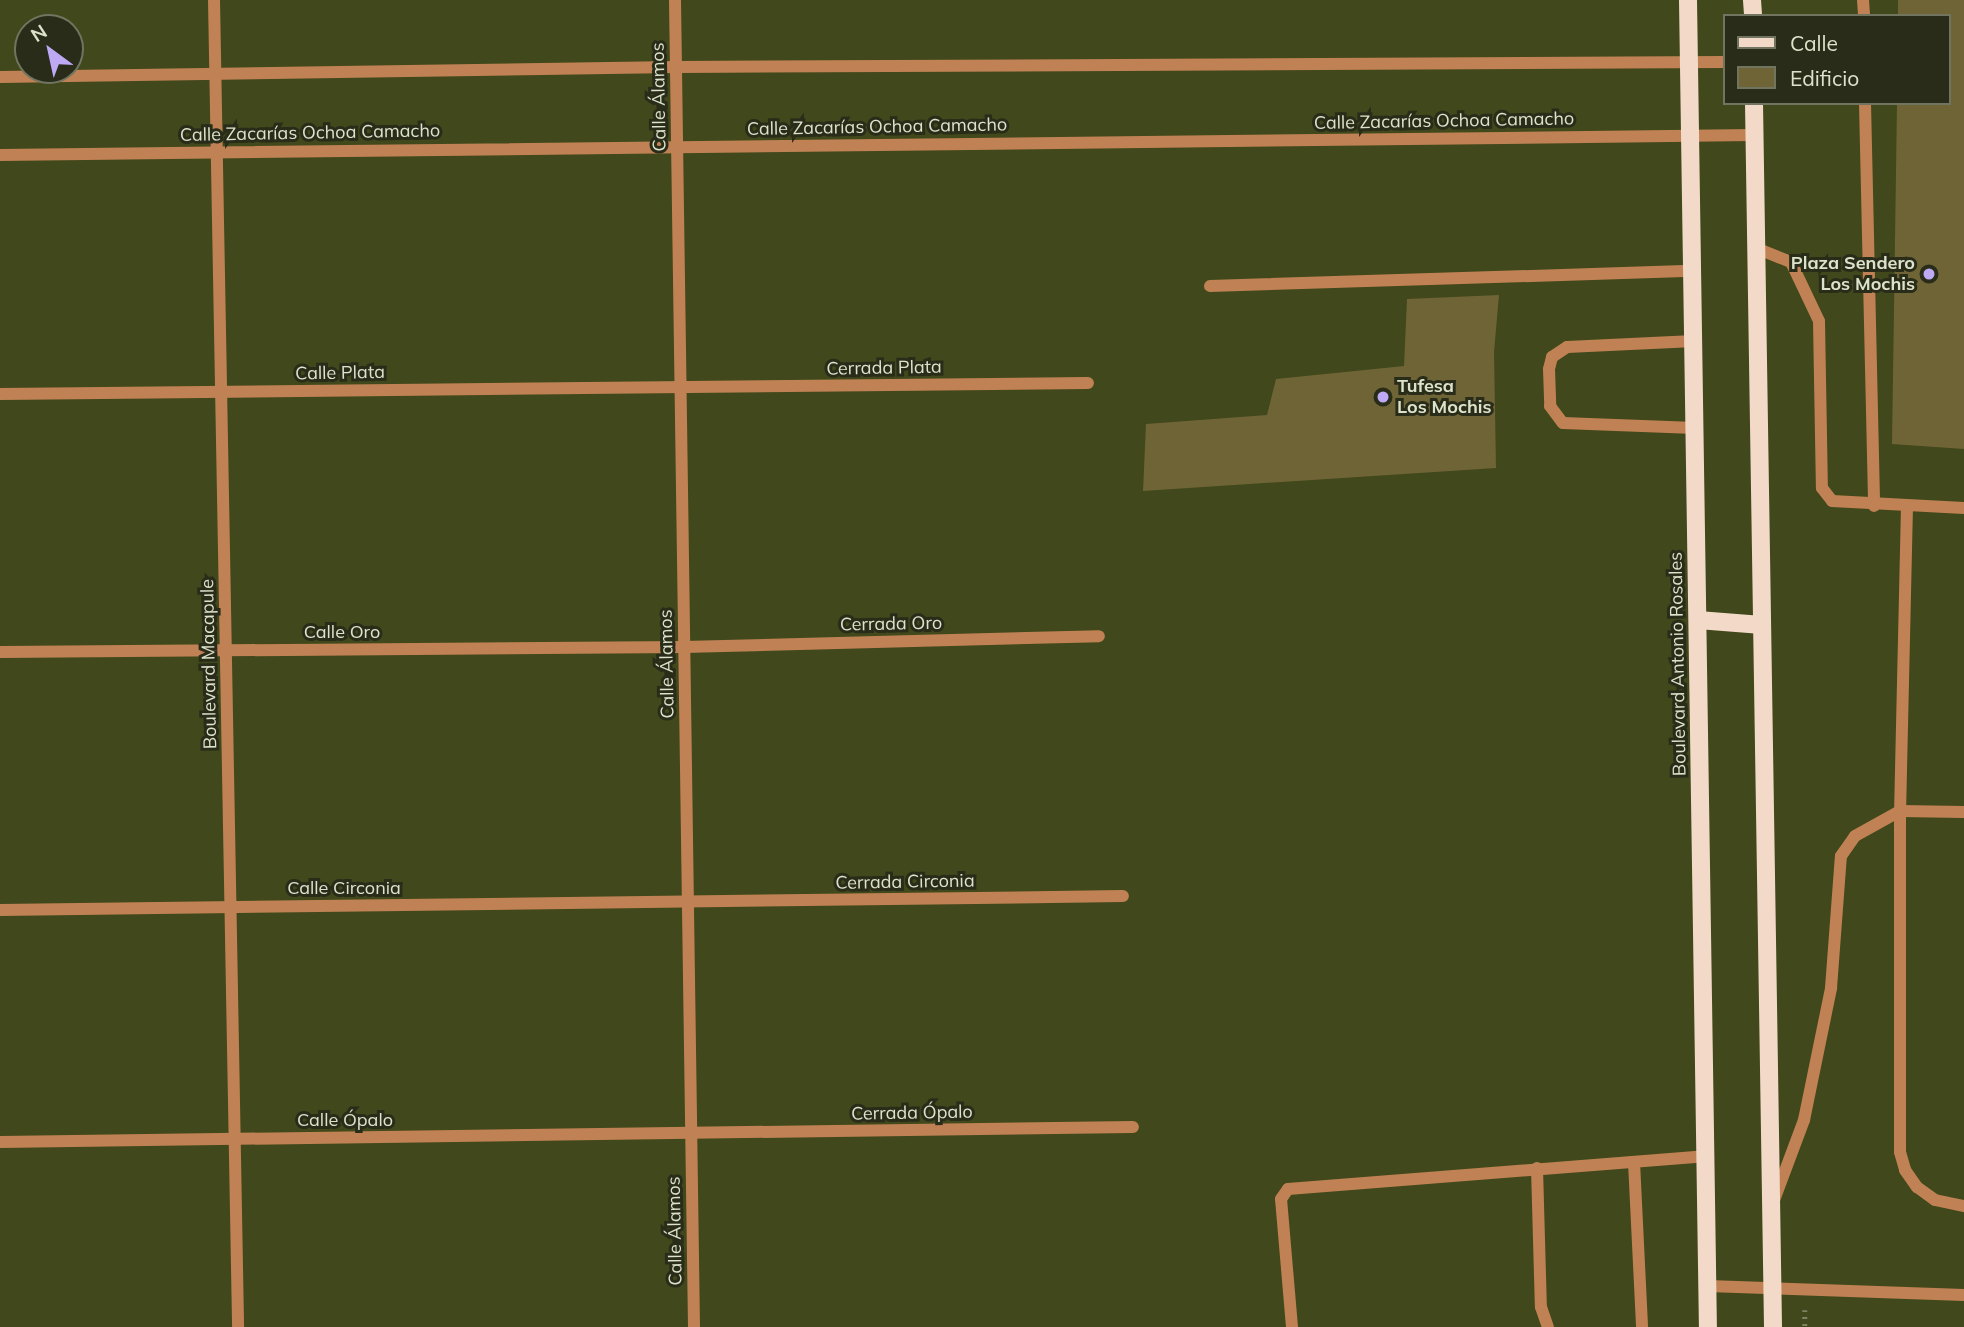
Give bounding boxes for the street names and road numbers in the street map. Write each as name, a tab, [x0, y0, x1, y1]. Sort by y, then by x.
street label: Calle Álamos	[647, 42, 671, 152]
street label: Calle Zacarías Ochoa Camacho	[1314, 108, 1574, 134]
street label: Calle Zacarías Ochoa Camacho	[747, 114, 1007, 140]
street label: Calle Zacarías Ochoa Camacho	[180, 120, 440, 146]
street label: Cerrada Plata	[826, 356, 942, 380]
street label: Calle Plata	[295, 361, 385, 385]
street label: Boulevard Antonio Rosales	[1665, 552, 1691, 776]
street label: Boulevard Macapule	[197, 579, 221, 749]
street label: Calle Álamos	[655, 609, 679, 719]
street label: Cerrada Oro	[840, 612, 942, 636]
street label: Calle Oro	[304, 621, 380, 643]
street label: Cerrada Circonia	[835, 870, 975, 894]
street label: Calle Circonia	[287, 877, 401, 899]
street label: Cerrada Ópalo	[851, 1101, 973, 1125]
street label: Calle Ópalo	[297, 1109, 393, 1131]
street label: Calle Álamos	[663, 1176, 687, 1286]

